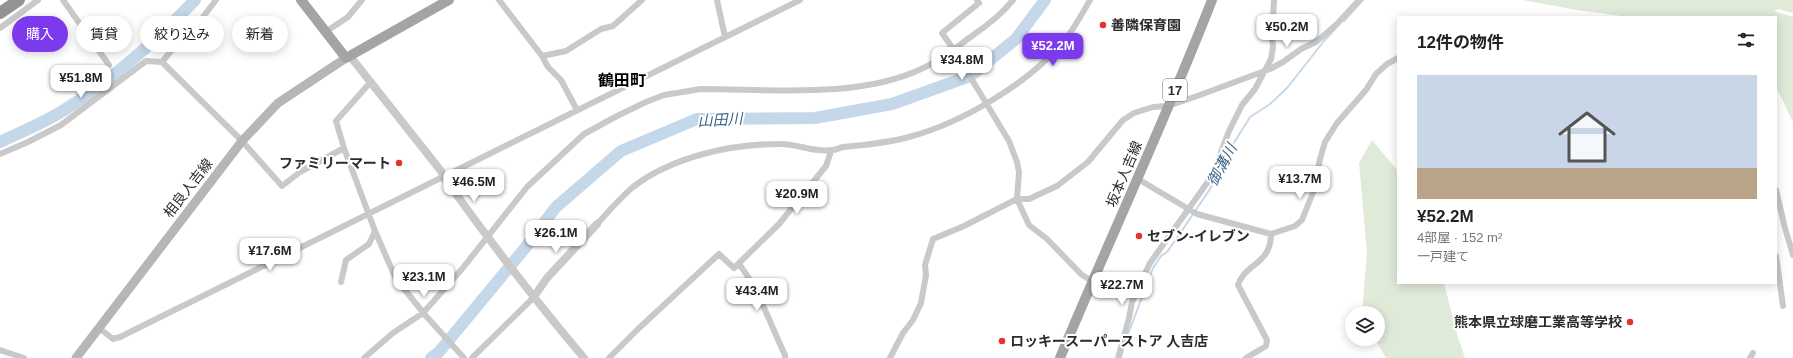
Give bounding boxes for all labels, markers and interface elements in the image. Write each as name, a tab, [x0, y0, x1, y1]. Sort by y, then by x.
pin: ¥50.2M	[1254, 14, 1320, 48]
chip: 購入	[12, 16, 68, 52]
chip: 賃貸	[76, 16, 132, 52]
chip: 絞り込み	[140, 16, 224, 52]
chip: 新着	[232, 16, 288, 52]
place label: 善隣保育園	[1111, 17, 1181, 33]
text: ¥50.2M	[1265, 19, 1309, 34]
marker: 善隣保育園	[1098, 20, 1108, 30]
icon: filters	[1735, 29, 1757, 51]
pin: ¥52.2M	[1020, 33, 1086, 67]
text: 12件の物件	[1417, 33, 1504, 52]
text: ¥52.2M	[1031, 38, 1075, 53]
pin: ¥34.8M	[929, 47, 995, 81]
text: ¥34.8M	[940, 52, 984, 67]
pin: ¥51.8M	[48, 65, 114, 99]
text: ¥51.8M	[59, 70, 103, 85]
district label: 鶴田町	[598, 72, 646, 89]
road number: 17	[1163, 79, 1187, 101]
icon: home	[1551, 101, 1623, 173]
water label: 山田川	[697, 110, 745, 129]
street label: 坂本人吉線	[1103, 139, 1145, 209]
water label: 御溝川	[1203, 139, 1241, 189]
street label: 相良人吉線	[160, 155, 216, 221]
place label: ファミリーマート	[279, 155, 391, 171]
marker: ファミリーマート	[394, 158, 404, 168]
pin: ¥13.7M	[1267, 166, 1333, 200]
pin: ¥46.5M	[441, 169, 507, 203]
text: ¥13.7M	[1278, 171, 1322, 186]
text: ¥46.5M	[452, 174, 496, 189]
pin: ¥20.9M	[764, 181, 830, 215]
text: ¥20.9M	[775, 186, 819, 201]
text: ¥52.2M	[1417, 207, 1474, 226]
pin: ¥26.1M	[523, 220, 589, 254]
text: ¥26.1M	[534, 225, 578, 240]
place label: セブン-イレブン	[1147, 228, 1250, 244]
text: 4部屋 · 152 m²	[1417, 230, 1502, 245]
marker: セブン-イレブン	[1134, 231, 1144, 241]
pin: ¥17.6M	[237, 238, 303, 272]
text: ¥17.6M	[248, 243, 292, 258]
text: 一戸建て	[1417, 249, 1469, 264]
pin: ¥23.1M	[391, 264, 457, 298]
text: ¥23.1M	[402, 269, 446, 284]
pin: ¥22.7M	[1089, 272, 1155, 306]
text: ¥22.7M	[1100, 277, 1144, 292]
pin: ¥43.4M	[724, 278, 790, 312]
text: ¥43.4M	[735, 283, 779, 298]
map controls	[1345, 306, 1385, 346]
button: layers	[1345, 306, 1385, 346]
place label: 熊本県立球磨工業高等学校	[1454, 314, 1622, 330]
marker: 熊本県立球磨工業高等学校	[1625, 317, 1635, 327]
place label: ロッキースーパーストア 人吉店	[1010, 333, 1208, 349]
marker: ロッキースーパーストア 人吉店	[997, 336, 1007, 346]

